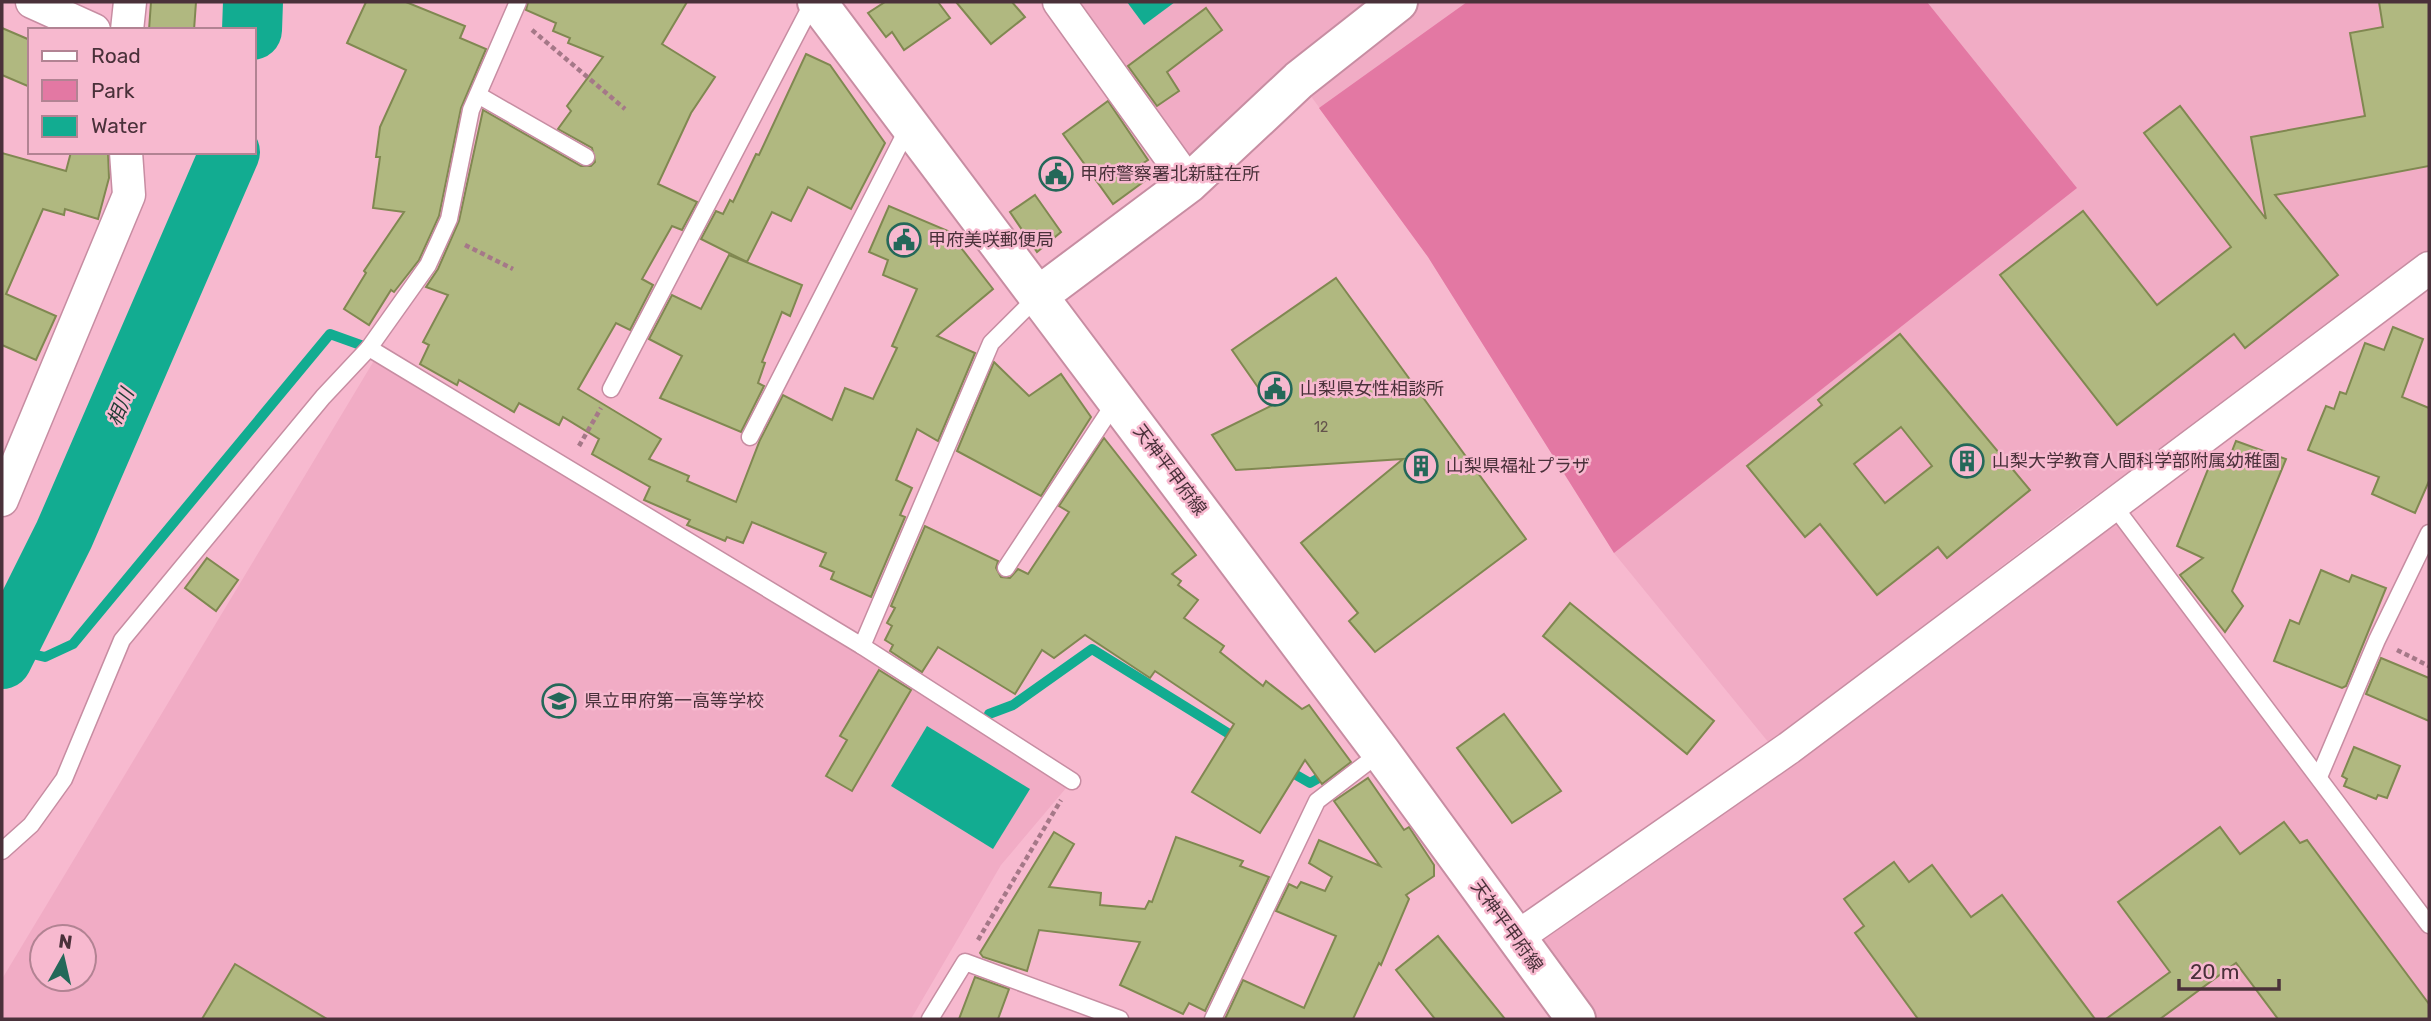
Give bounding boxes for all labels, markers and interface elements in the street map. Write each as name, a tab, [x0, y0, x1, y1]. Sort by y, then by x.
legend	[28, 28, 256, 154]
text: Road	[91, 43, 141, 68]
text: Park	[91, 78, 135, 103]
text: Water	[91, 113, 147, 138]
public building icon: 甲府警察署北新駐在所	[1037, 155, 1075, 193]
place label: 甲府警察署北新駐在所	[1080, 163, 1260, 185]
public building icon: 甲府美咲郵便局	[885, 221, 923, 259]
place label: 甲府美咲郵便局	[928, 229, 1054, 251]
public building icon: 山梨県女性相談所	[1256, 370, 1294, 408]
place label: 山梨県女性相談所	[1300, 378, 1444, 400]
water label: 相川	[102, 383, 139, 429]
house number: 12	[1314, 419, 1328, 436]
street label: 天神平甲府線	[1129, 420, 1211, 520]
building icon: 山梨大学教育人間科学部附属幼稚園	[1948, 442, 1986, 480]
building icon: 山梨県福祉プラザ	[1402, 447, 1440, 485]
place label: 山梨大学教育人間科学部附属幼稚園	[1992, 450, 2280, 472]
place label: 山梨県福祉プラザ	[1446, 455, 1590, 477]
school or university icon: 県立甲府第一高等学校	[540, 682, 578, 720]
place label: 県立甲府第一高等学校	[584, 690, 764, 712]
street label: 天神平甲府線	[1466, 876, 1548, 976]
north arrow	[28, 923, 98, 993]
text: N	[57, 929, 74, 954]
scale bar	[2179, 948, 2279, 992]
text: 20 m	[2190, 959, 2239, 984]

